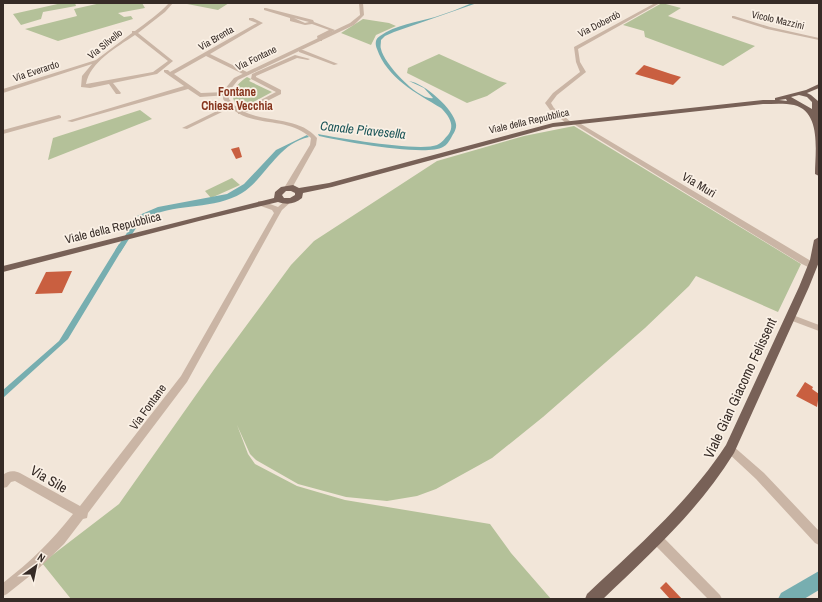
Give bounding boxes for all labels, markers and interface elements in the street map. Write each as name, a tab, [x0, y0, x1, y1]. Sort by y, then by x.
street label: Via Doberdò	[576, 8, 623, 40]
street label: Vicolo Mazzini	[750, 8, 806, 32]
street label: Via Brenta	[196, 23, 236, 53]
street label: Via Silvello	[85, 26, 125, 62]
street label: Via Fontane	[233, 42, 279, 74]
street label: Via Everardo	[11, 57, 61, 85]
district label: Fontane Chiesa Vecchia	[201, 84, 273, 114]
street label: Viale della Repubblica	[488, 105, 571, 137]
water label: Canale Piavesella	[319, 117, 407, 143]
street label: Via Muri	[679, 169, 719, 201]
street label: Viale della Repubblica	[63, 208, 163, 248]
street label: Viale Gian Giacomo Felissent	[700, 315, 780, 461]
street label: Via Fontane	[126, 381, 170, 433]
street label: Via Sile	[27, 461, 71, 497]
north arrow	[16, 546, 56, 586]
text: N	[35, 550, 48, 565]

